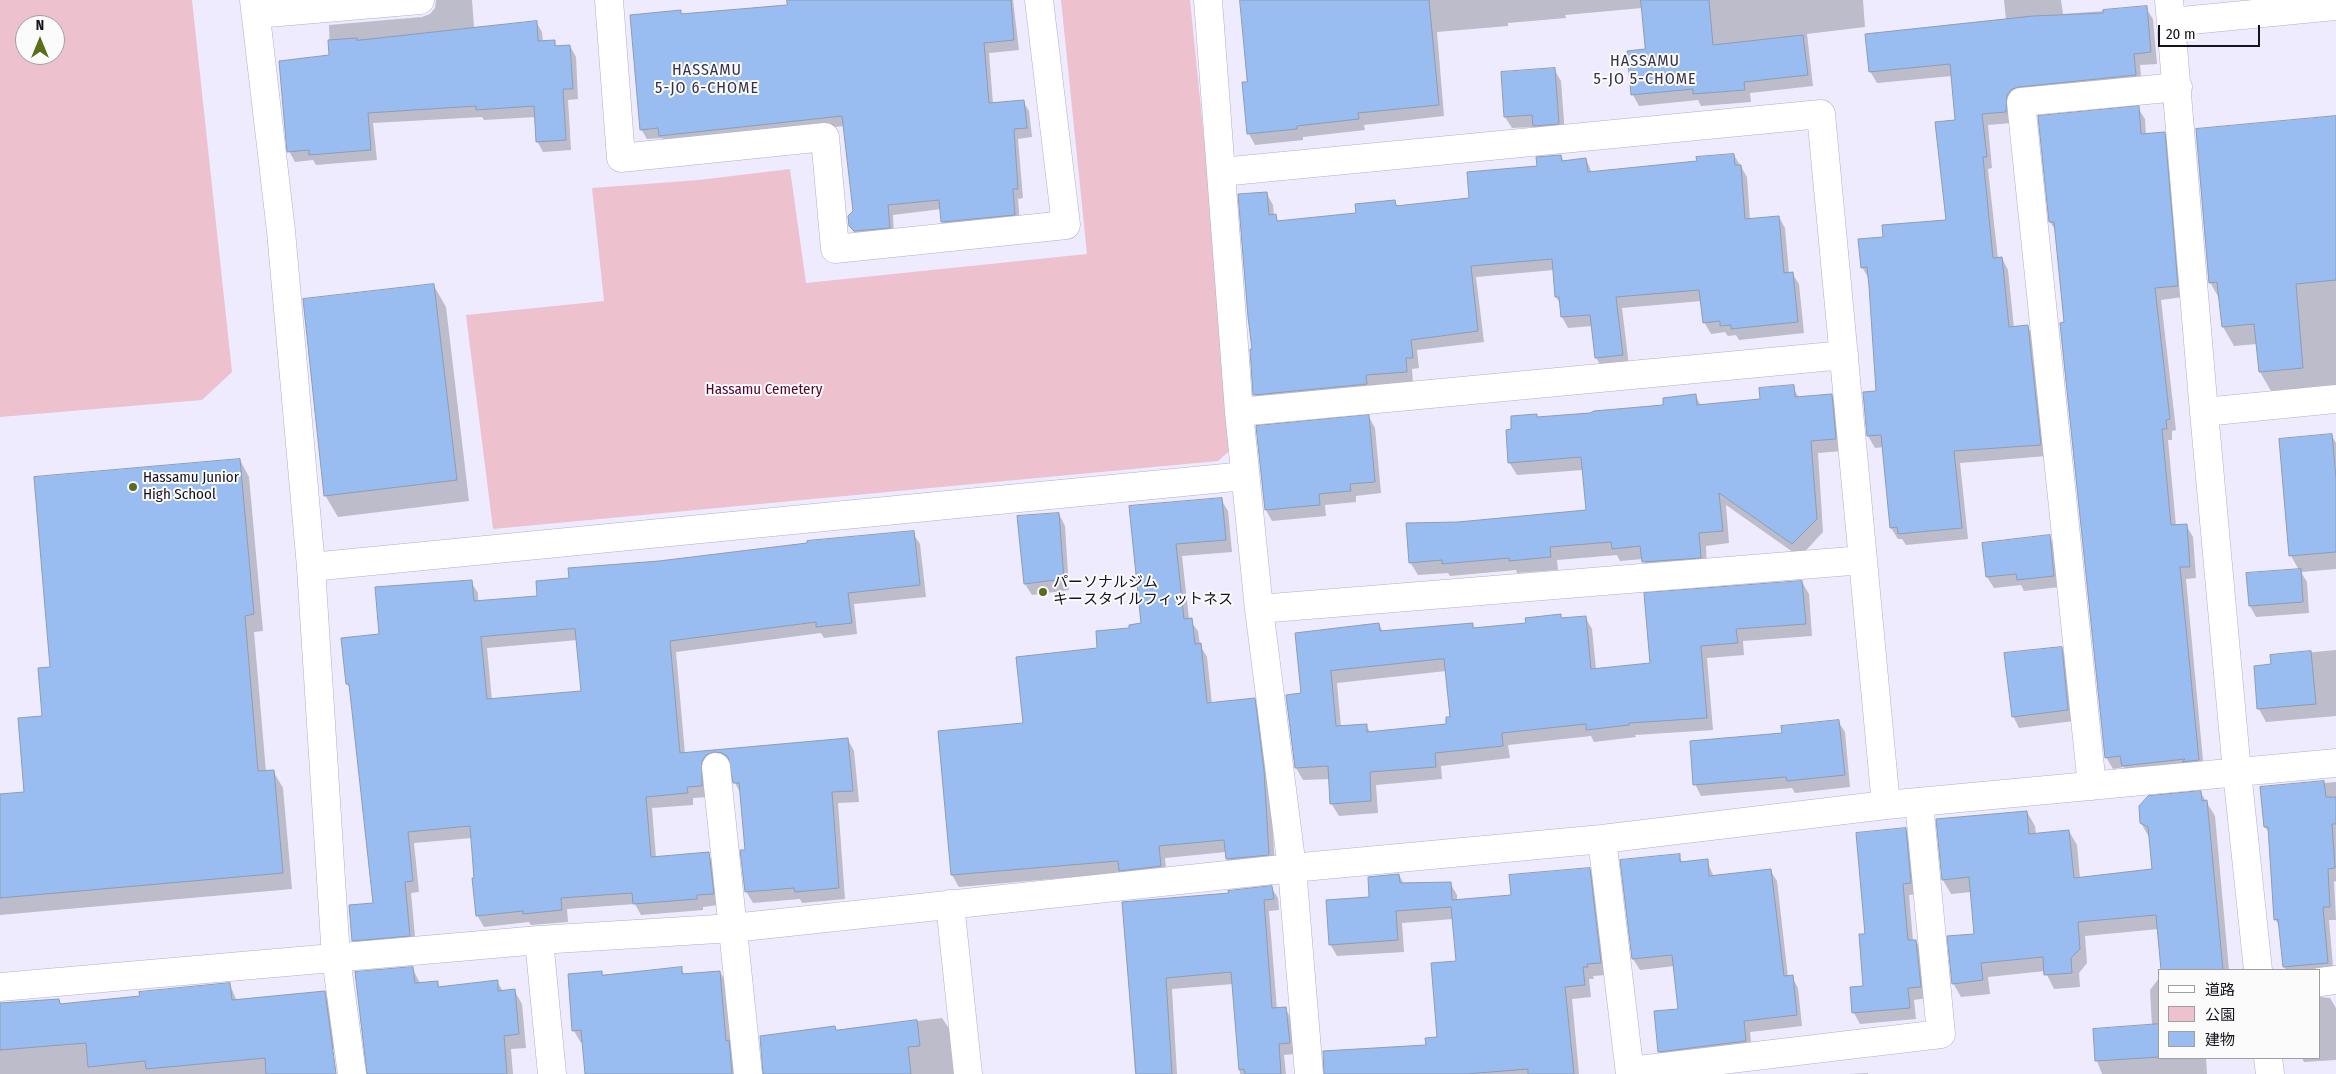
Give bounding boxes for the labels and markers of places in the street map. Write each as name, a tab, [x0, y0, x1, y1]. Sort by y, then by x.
place label: Hassamu Junior High School	[143, 469, 239, 504]
marker: Hassamu Junior High School	[127, 481, 139, 493]
place label: パーソナルジム キースタイルフィットネス	[1053, 574, 1233, 609]
marker: パーソナルジム キースタイルフィットネス	[1037, 586, 1049, 598]

